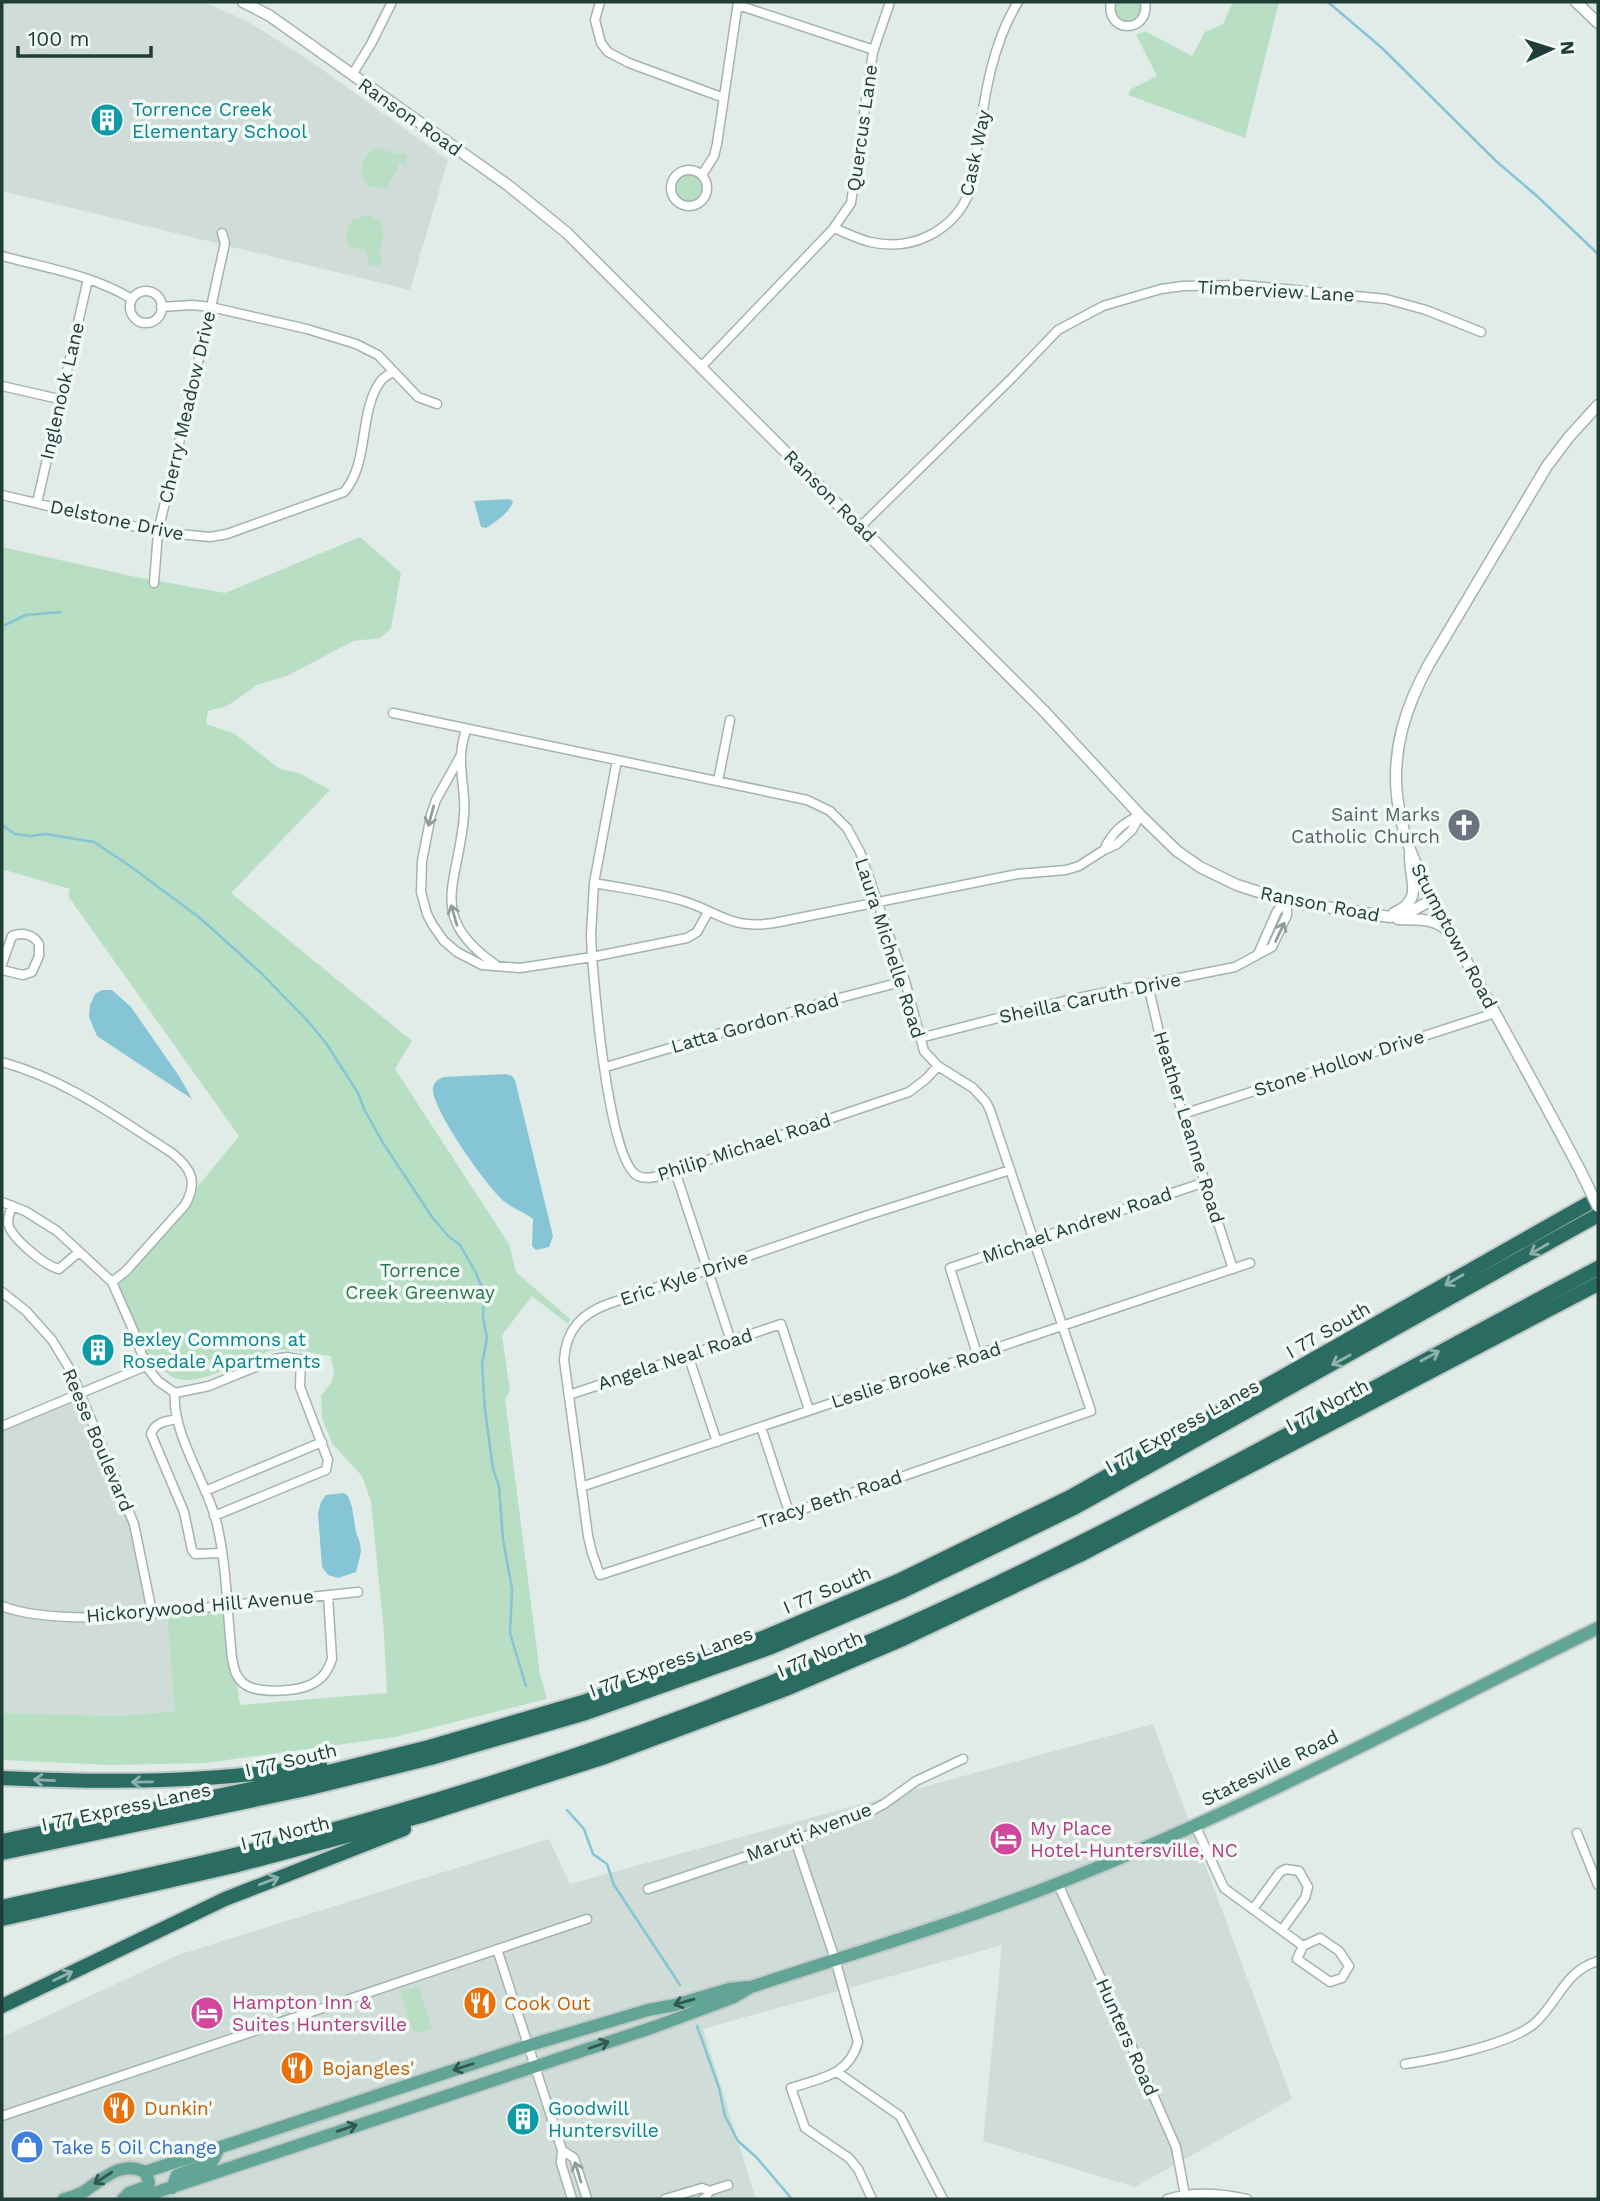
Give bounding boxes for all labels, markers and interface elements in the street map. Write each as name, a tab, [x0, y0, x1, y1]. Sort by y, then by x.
scale bar	[18, 14, 150, 58]
north arrow	[1516, 14, 1586, 84]
text: 100 m	[28, 26, 90, 51]
text: N	[1555, 40, 1579, 56]
street label: Quercus Lane	[842, 63, 882, 193]
street label: Ranson Road	[354, 73, 466, 161]
place label: Torrence Creek Elementary School	[132, 98, 307, 143]
building icon: Torrence Creek Elementary School	[88, 101, 126, 139]
street label: Cask Way	[955, 108, 995, 198]
street label: Timberview Lane	[1197, 275, 1355, 307]
street label: Cherry Meadow Drive	[154, 308, 220, 506]
street label: Inglenook Lane	[35, 320, 89, 462]
street label: Ranson Road	[779, 445, 881, 547]
street label: Delstone Drive	[48, 495, 186, 545]
place label: Saint Marks Catholic Church	[1291, 803, 1440, 848]
one-way arrow	[424, 804, 437, 827]
church icon: Saint Marks Catholic Church	[1445, 806, 1483, 844]
street label: Laura Michelle Road	[850, 855, 930, 1041]
street label: Stumptown Road	[1406, 859, 1502, 1013]
street label: Ranson Road	[1258, 881, 1382, 927]
one-way arrow	[447, 904, 460, 926]
one-way arrow	[1273, 922, 1287, 943]
street label: Sheilla Caruth Drive	[997, 968, 1183, 1028]
street label: Latta Gordon Road	[668, 988, 842, 1058]
street label: Stone Hollow Drive	[1251, 1025, 1427, 1101]
street label: Heather Leanne Road	[1149, 1028, 1229, 1226]
street label: Philip Michael Road	[654, 1108, 834, 1186]
street label: Michael Andrew Road	[979, 1182, 1175, 1268]
one-way arrow	[1529, 1242, 1549, 1256]
street label: Eric Kyle Drive	[617, 1245, 751, 1311]
park label: Torrence Creek Greenway	[345, 1259, 495, 1304]
one-way arrow	[1444, 1273, 1464, 1287]
street label: I 77 South	[1282, 1297, 1374, 1363]
street label: Angela Neal Road	[595, 1323, 755, 1395]
place label: Bexley Commons at Rosedale Apartments	[122, 1328, 321, 1373]
building icon: Bexley Commons at Rosedale Apartments	[79, 1331, 117, 1369]
street label: Leslie Brooke Road	[828, 1337, 1004, 1413]
one-way arrow	[1419, 1349, 1440, 1363]
one-way arrow	[1331, 1353, 1351, 1367]
street label: Reese Boulevard	[57, 1365, 139, 1515]
street label: I 77 Express Lanes	[1101, 1374, 1263, 1478]
street label: I 77 North	[1282, 1374, 1372, 1436]
street label: Tracy Beth Road	[755, 1465, 905, 1533]
street label: I 77 South	[779, 1561, 875, 1619]
street label: Hickorywood Hill Avenue	[85, 1585, 315, 1627]
street label: I 77 Express Lanes	[586, 1622, 756, 1702]
street label: I 77 North	[774, 1626, 866, 1682]
street label: Statesville Road	[1198, 1725, 1342, 1811]
street label: I 77 South	[243, 1738, 339, 1782]
one-way arrow	[33, 1773, 55, 1786]
one-way arrow	[131, 1775, 154, 1788]
street label: I 77 Express Lanes	[39, 1778, 213, 1836]
street label: Maruti Avenue	[743, 1798, 875, 1866]
street label: I 77 North	[238, 1811, 332, 1855]
place label: My Place Hotel-Huntersville, NC	[1030, 1817, 1238, 1862]
hotel icon: My Place Hotel-Huntersville, NC	[987, 1820, 1025, 1858]
one-way arrow	[258, 1873, 280, 1886]
one-way arrow	[52, 1969, 73, 1983]
street label: Hunters Road	[1091, 1975, 1163, 2099]
restaurant icon: Cook Out	[461, 1984, 499, 2022]
place label: Hampton Inn & Suites Huntersville	[232, 1991, 407, 2036]
place label: Cook Out	[504, 1992, 591, 2015]
hotel icon: Hampton Inn & Suites Huntersville	[188, 1994, 226, 2032]
one-way arrow	[674, 1997, 696, 2010]
one-way arrow	[588, 2038, 610, 2051]
restaurant icon: Bojangles'	[278, 2049, 316, 2087]
place label: Bojangles'	[322, 2057, 415, 2080]
one-way arrow	[452, 2062, 474, 2074]
restaurant icon: Dunkin'	[100, 2089, 138, 2127]
place label: Dunkin'	[144, 2097, 213, 2120]
place label: Goodwill Huntersville	[548, 2097, 659, 2142]
building icon: Goodwill Huntersville	[504, 2100, 542, 2138]
one-way arrow	[335, 2121, 357, 2133]
shop icon: Take 5 Oil Change	[8, 2128, 46, 2166]
place label: Take 5 Oil Change	[52, 2136, 217, 2159]
one-way arrow	[571, 2161, 584, 2183]
one-way arrow	[94, 2171, 113, 2185]

